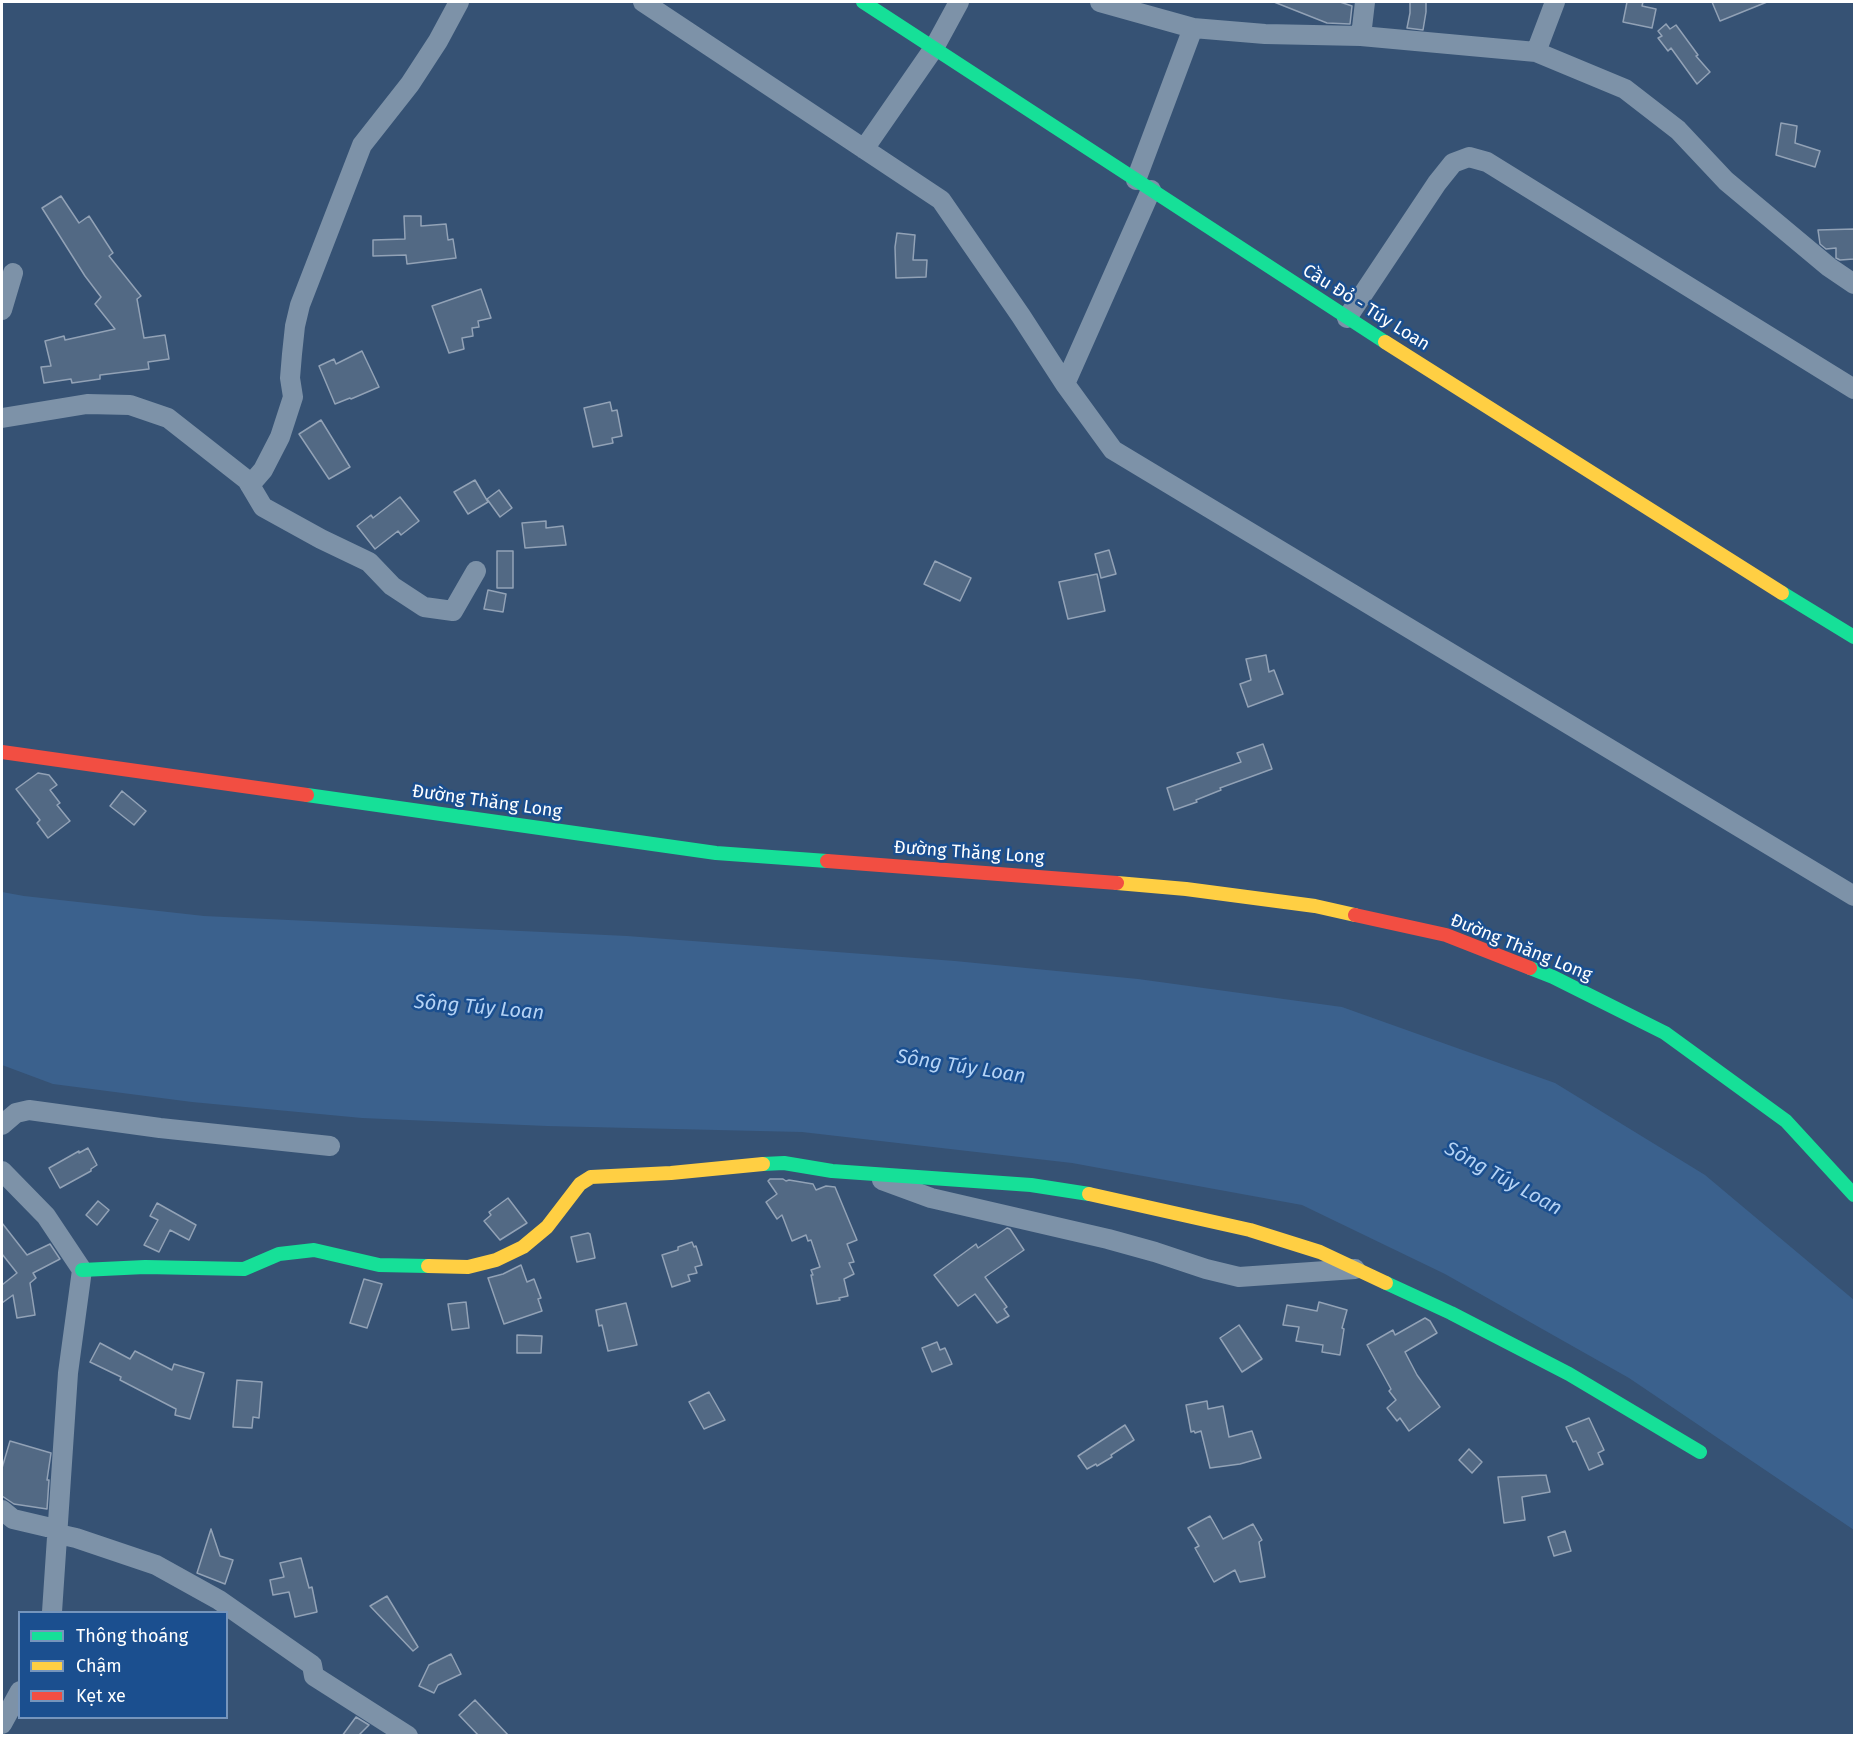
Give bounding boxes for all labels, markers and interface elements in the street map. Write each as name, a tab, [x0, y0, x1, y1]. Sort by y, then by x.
street label: Cầu Đỏ - Túy Loan	[1298, 260, 1434, 356]
street label: Đường Thăng Long	[411, 781, 563, 823]
street label: Đường Thăng Long	[893, 837, 1045, 869]
street label: Đường Thăng Long	[1447, 910, 1595, 986]
water label: Sông Túy Loan	[413, 990, 545, 1026]
water label: Sông Túy Loan	[895, 1045, 1027, 1089]
water label: Sông Túy Loan	[1440, 1137, 1566, 1221]
legend	[18, 1611, 228, 1719]
text: Thông thoáng	[76, 1625, 188, 1647]
text: Chậm	[76, 1655, 122, 1677]
text: Kẹt xe	[76, 1685, 126, 1707]

